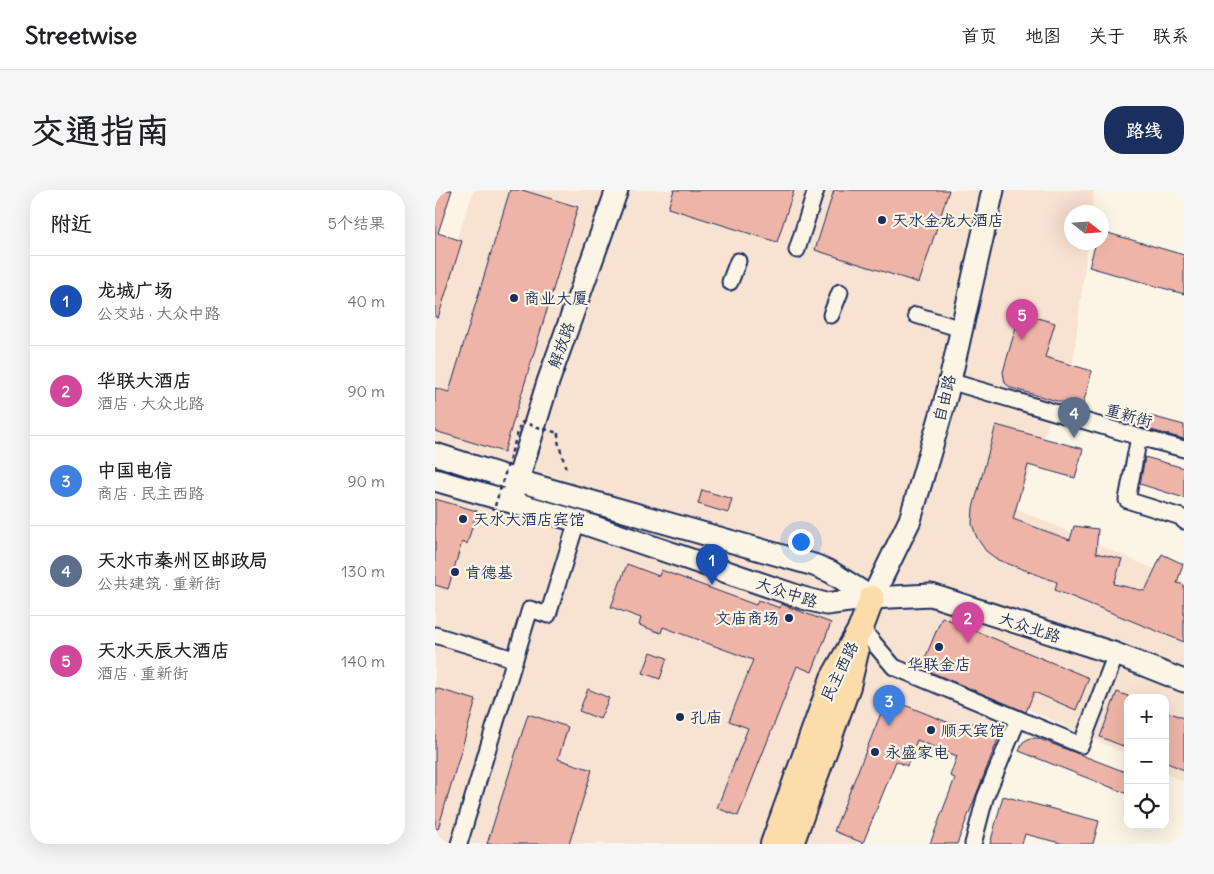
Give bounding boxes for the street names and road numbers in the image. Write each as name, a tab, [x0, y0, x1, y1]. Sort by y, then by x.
street label: 解放路	[543, 319, 579, 371]
street label: 自由路	[928, 372, 960, 424]
street label: 重新街	[1103, 399, 1155, 431]
street label: 大众中路	[753, 573, 821, 611]
street label: 大众北路	[996, 608, 1064, 646]
street label: 民主西路	[816, 638, 862, 704]

